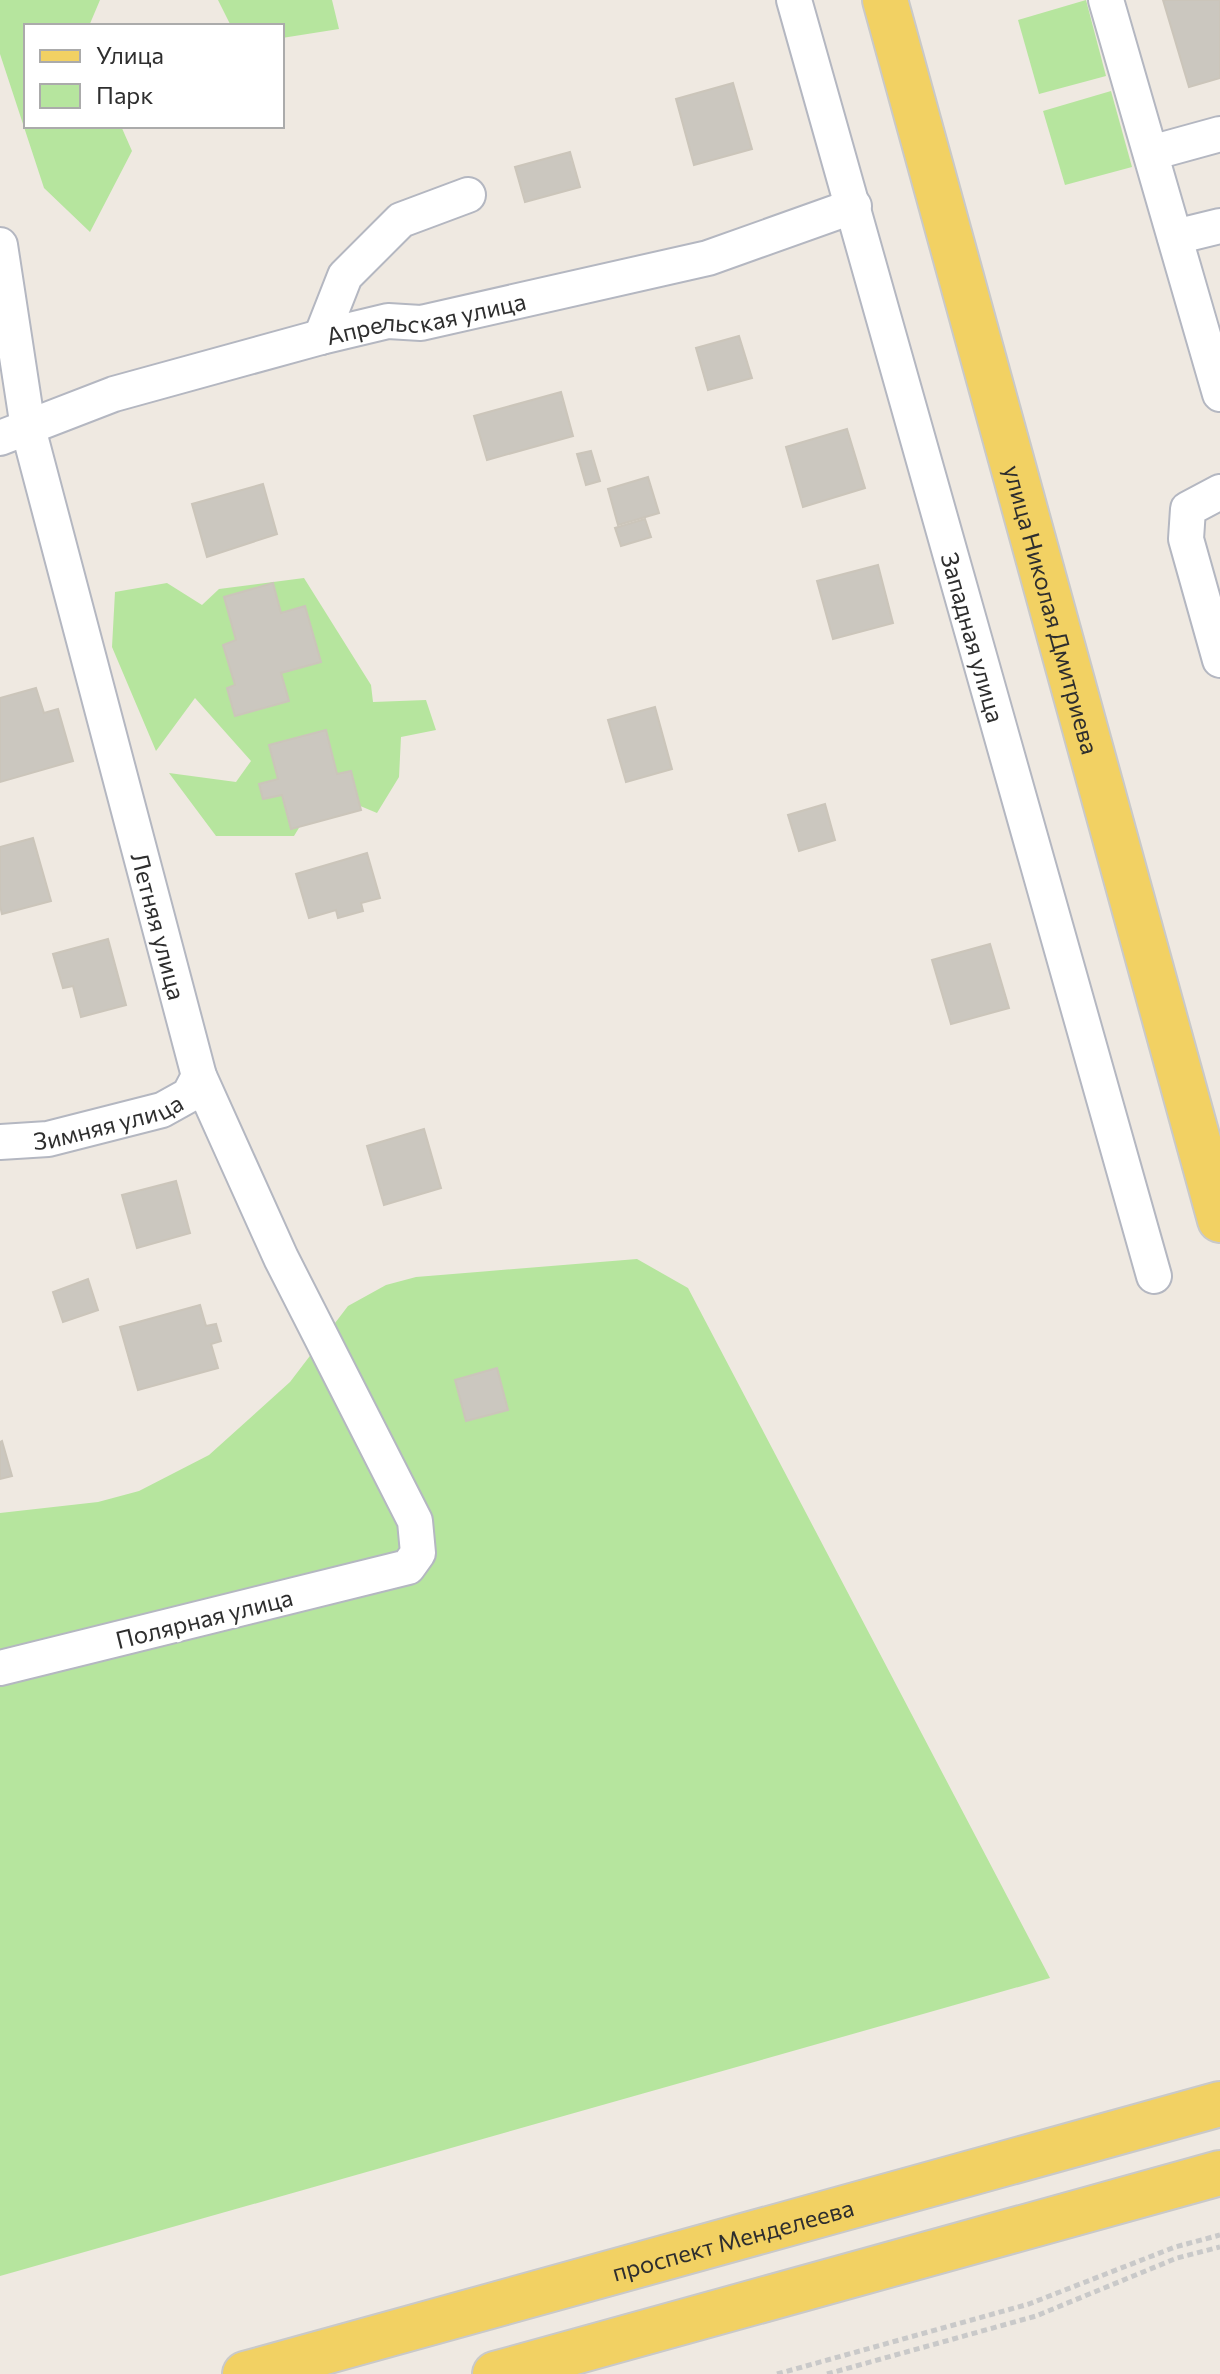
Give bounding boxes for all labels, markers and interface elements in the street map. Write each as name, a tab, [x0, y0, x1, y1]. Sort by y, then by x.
legend	[24, 24, 284, 128]
text: Улица	[96, 40, 164, 69]
text: Парк	[96, 80, 153, 109]
street label: Апрельская улица	[323, 285, 528, 350]
street label: улица Николая Дмитриева	[999, 462, 1106, 757]
street label: Западная улица	[936, 549, 1012, 725]
street label: Летняя улица	[126, 849, 193, 1003]
street label: Зимняя улица	[32, 1087, 188, 1154]
street label: Полярная улица	[112, 1582, 296, 1654]
street label: проспект Менделеева	[609, 2192, 857, 2286]

